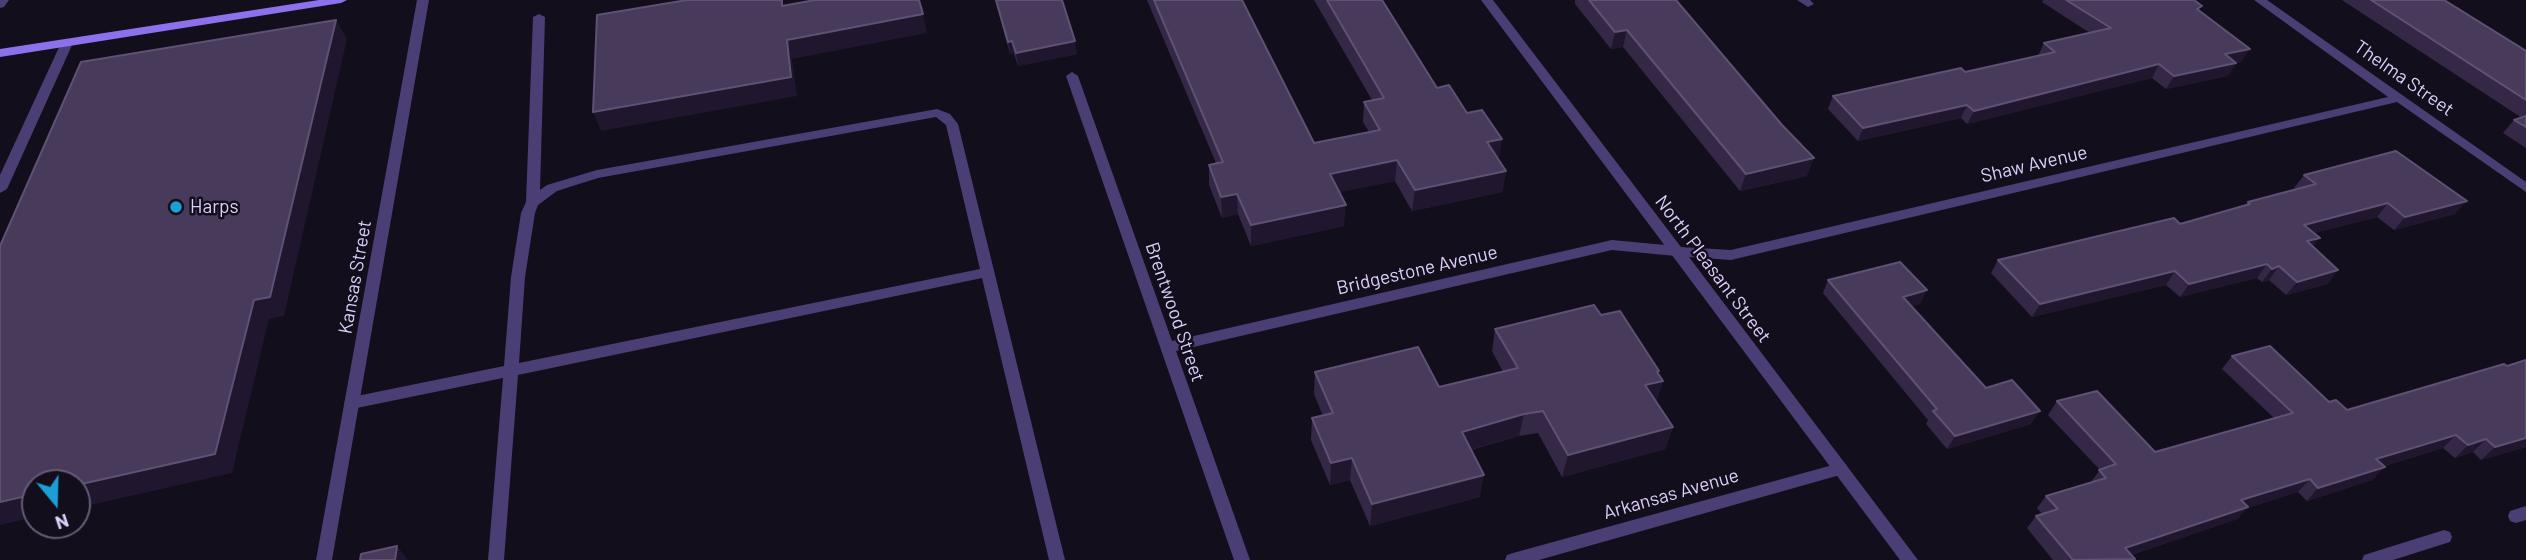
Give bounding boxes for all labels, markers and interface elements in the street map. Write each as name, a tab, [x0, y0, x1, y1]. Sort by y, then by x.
street label: Thelma Street	[2350, 35, 2458, 121]
street label: Shaw Avenue	[1978, 141, 2090, 187]
street label: North Pleasant Street	[1650, 191, 1776, 347]
place label: Harps	[190, 196, 239, 218]
marker: Harps	[168, 199, 184, 215]
street label: Kansas Street	[334, 218, 376, 336]
street label: Brentwood Street	[1140, 239, 1210, 385]
street label: Bridgestone Avenue	[1334, 240, 1500, 300]
street label: Arkansas Avenue	[1601, 464, 1741, 524]
north arrow	[21, 469, 91, 539]
text: N	[53, 510, 72, 535]

